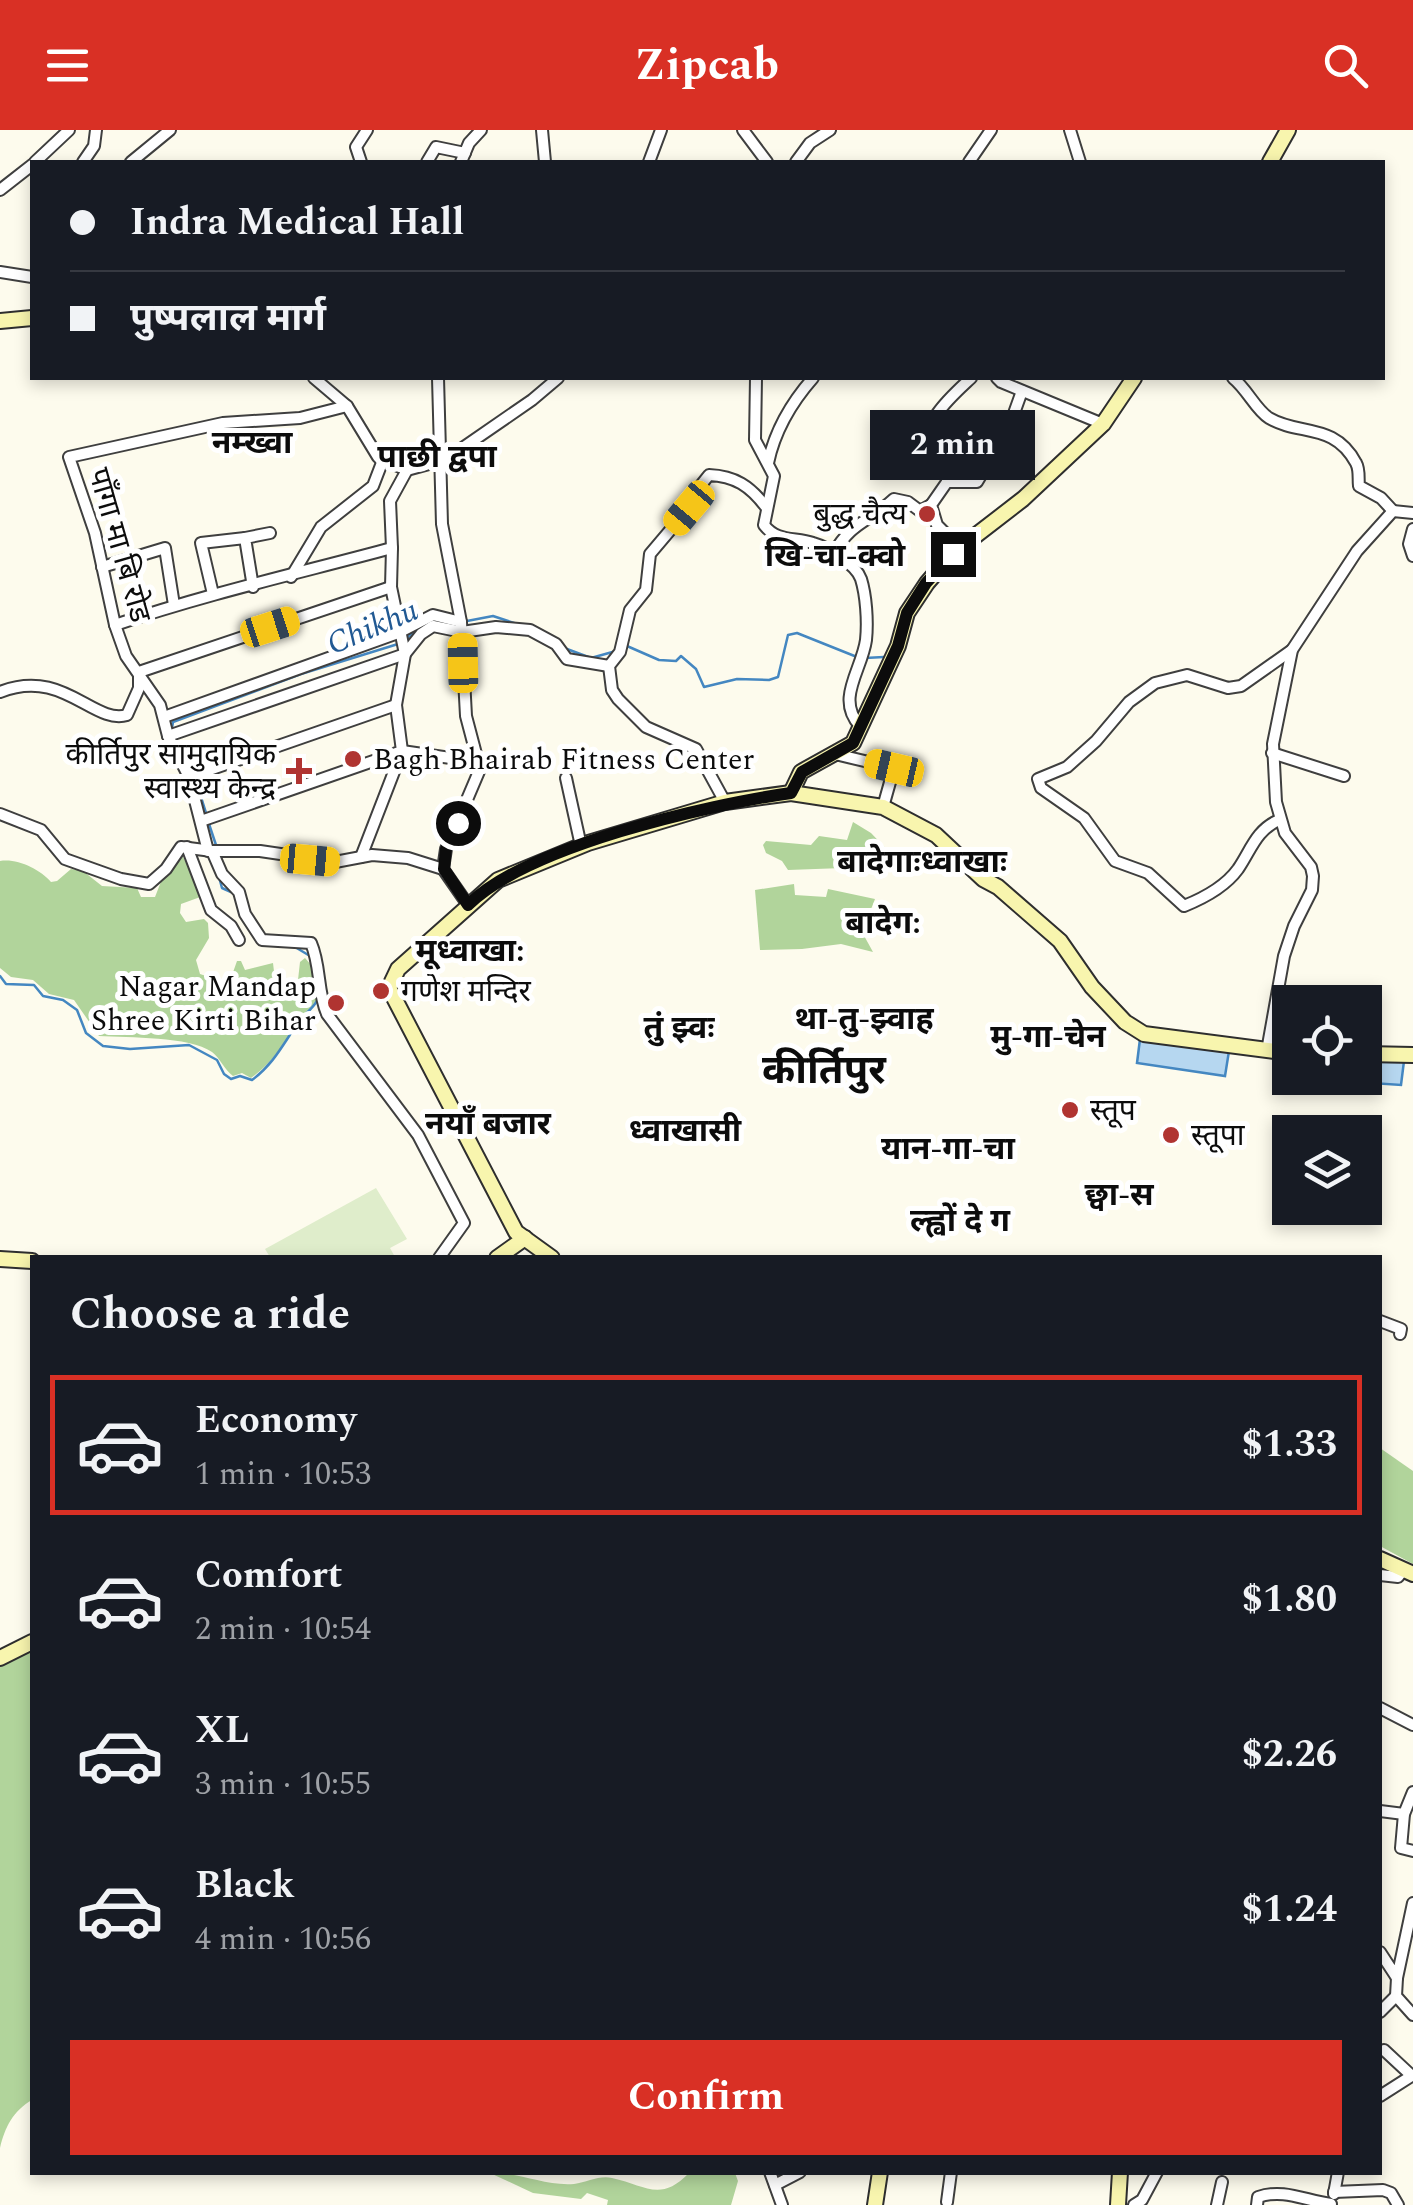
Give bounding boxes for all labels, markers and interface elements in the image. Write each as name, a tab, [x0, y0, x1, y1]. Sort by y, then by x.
text: Zipcab	[634, 31, 779, 100]
icon: menu	[40, 38, 95, 93]
icon: search	[1318, 38, 1373, 93]
text: Indra Medical Hall	[130, 194, 464, 252]
text: पुष्पलाल मार्ग	[130, 290, 326, 348]
callout: 2 min	[870, 409, 1036, 479]
district label: नम्ख्वा	[212, 419, 293, 468]
text: 2 min	[910, 420, 995, 469]
district label: पाछी द्वपा	[377, 433, 497, 482]
street label: पाँगा मा बि रोड	[75, 463, 163, 629]
car	[658, 475, 720, 541]
place label: बुद्ध चैत्य	[813, 492, 908, 538]
marker: बुद्ध चैत्य	[916, 503, 938, 525]
district label: खि-चा-क्वो	[765, 532, 906, 581]
route end	[931, 532, 976, 577]
water label: Chikhu	[319, 586, 426, 669]
car	[237, 603, 303, 651]
car	[447, 633, 479, 693]
place label: कीर्तिपुर सामुदायिक स्वास्थ्य केन्द्र	[66, 732, 277, 812]
place label: Bagh Bhairab Fitness Center	[373, 737, 755, 783]
car	[861, 747, 927, 789]
marker: Bagh Bhairab Fitness Center	[342, 748, 364, 770]
marker: कीर्तिपुर सामुदायिक स्वास्थ्य केन्द्र	[286, 758, 312, 784]
route start	[436, 801, 481, 846]
district label: बादेगाःध्वाखाः	[837, 838, 1008, 887]
car	[279, 842, 341, 878]
district label: बादेग:	[845, 899, 921, 948]
district label: मूध्वाखा:	[416, 927, 525, 976]
place label: Nagar Mandap Shree Kirti Bihar	[91, 964, 316, 1044]
place label: गणेश मन्दिर	[401, 969, 531, 1015]
marker: गणेश मन्दिर	[370, 980, 392, 1002]
map controls	[1272, 985, 1382, 1225]
button: locate	[1272, 985, 1382, 1095]
marker: Nagar Mandap Shree Kirti Bihar	[325, 992, 347, 1014]
district label: था-तु-झ्वाह	[794, 995, 934, 1044]
district label: तुं झ्वः	[644, 1004, 715, 1053]
district label: मु-गा-चेन	[990, 1013, 1107, 1062]
district label: कीर्तिपुर	[762, 1041, 887, 1102]
place label: स्तूप	[1090, 1088, 1137, 1134]
marker: स्तूप	[1059, 1099, 1081, 1121]
district label: नयाँ बजार	[425, 1100, 552, 1149]
district label: ध्वाखासी	[629, 1107, 742, 1156]
place label: स्तूपा	[1191, 1113, 1246, 1159]
button: layers	[1272, 1115, 1382, 1225]
marker: स्तूपा	[1160, 1124, 1182, 1146]
district label: यान-गा-चा	[881, 1125, 1015, 1174]
district label: छ्वा-स	[1084, 1171, 1155, 1220]
district label: ल्ह्वों दे ग	[910, 1197, 1011, 1246]
text: Choose a ride	[70, 1280, 350, 1349]
text: Economy	[195, 1392, 356, 1450]
icon: car	[75, 1400, 165, 1490]
text: $1.33	[1242, 1416, 1337, 1474]
text: 1 min · 10:53	[195, 1450, 371, 1499]
text: Comfort	[195, 1547, 342, 1605]
icon: car	[75, 1555, 165, 1645]
text: $1.80	[1242, 1571, 1337, 1629]
text: 2 min · 10:54	[195, 1605, 371, 1654]
text: XL	[195, 1702, 249, 1760]
icon: car	[75, 1710, 165, 1800]
text: $2.26	[1242, 1726, 1337, 1784]
text: 3 min · 10:55	[195, 1760, 371, 1809]
text: Black	[195, 1857, 295, 1915]
icon: car	[75, 1865, 165, 1955]
text: $1.24	[1242, 1881, 1337, 1939]
text: 4 min · 10:56	[195, 1915, 371, 1964]
button: Confirm	[70, 2040, 1342, 2155]

